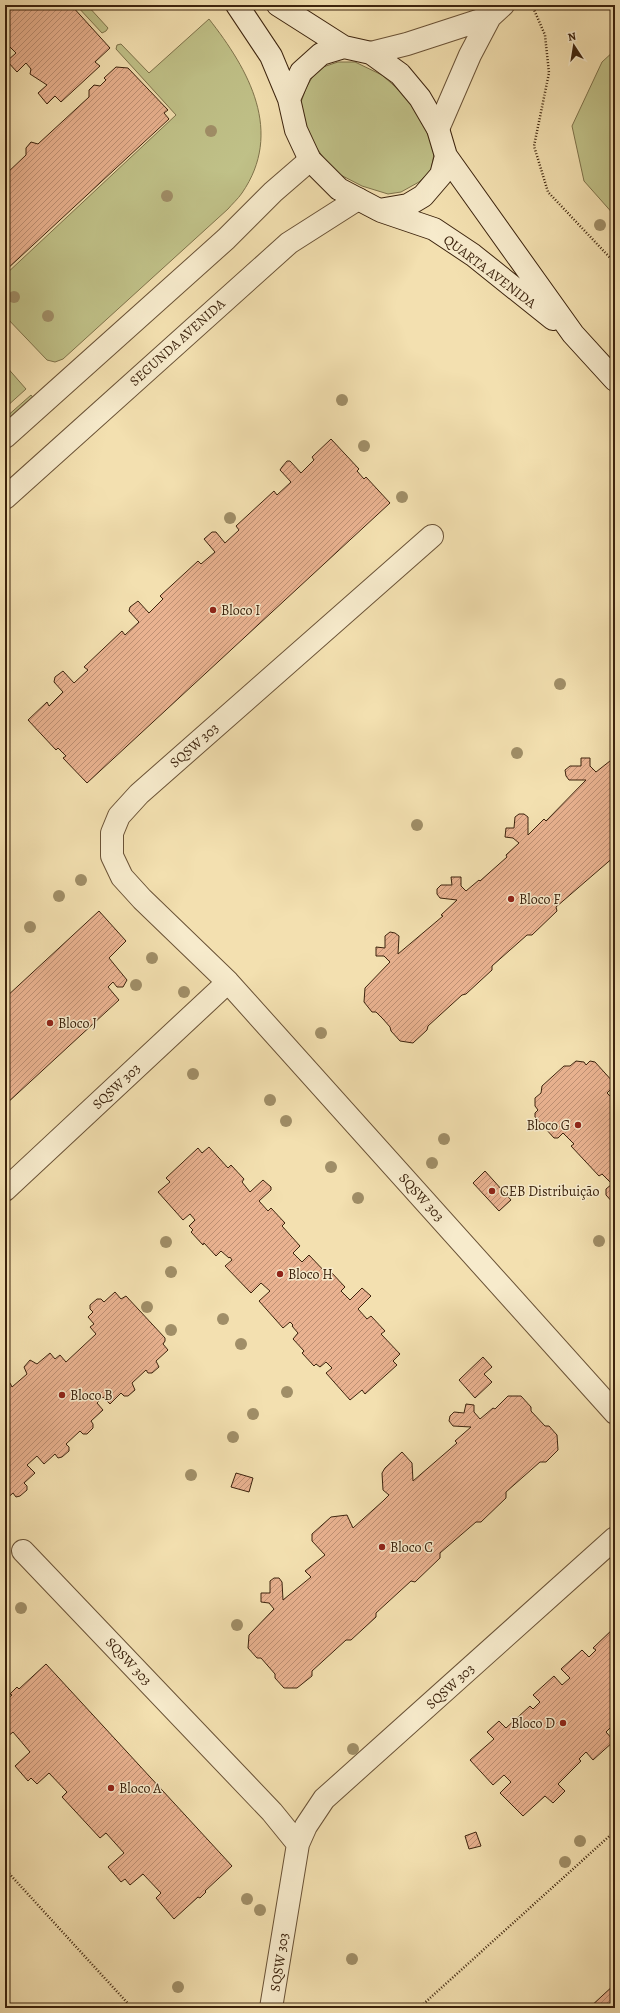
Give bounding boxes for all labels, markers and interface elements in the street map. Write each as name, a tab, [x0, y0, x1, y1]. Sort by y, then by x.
north arrow	[554, 26, 594, 66]
text: N	[567, 29, 578, 45]
street label: QUARTA AVENIDA	[439, 230, 541, 313]
street label: SEGUNDA AVENIDA	[125, 294, 230, 390]
place label: Bloco I	[221, 601, 260, 620]
marker: Bloco I	[208, 605, 218, 615]
street label: SQSW 303	[166, 719, 223, 772]
place label: Bloco F	[519, 890, 560, 909]
marker: Bloco F	[506, 894, 516, 904]
place label: Bloco J	[58, 1014, 97, 1033]
marker: Bloco J	[45, 1018, 55, 1028]
street label: SQSW 303	[88, 1059, 145, 1114]
place label: Bloco G	[526, 1116, 570, 1135]
marker: Bloco G	[573, 1120, 583, 1130]
street label: SQSW 303	[395, 1169, 449, 1226]
place label: CEB Distribuição	[500, 1182, 599, 1201]
marker: CEB Distribuição	[487, 1186, 497, 1196]
place label: Bloco H	[288, 1265, 333, 1284]
marker: Bloco H	[275, 1269, 285, 1279]
place label: Bloco B	[70, 1386, 113, 1405]
marker: Bloco B	[57, 1390, 67, 1400]
place label: Bloco C	[390, 1538, 433, 1557]
marker: Bloco C	[377, 1542, 387, 1552]
street label: SQSW 303	[101, 1633, 156, 1690]
street label: SQSW 303	[422, 1659, 479, 1713]
place label: Bloco D	[511, 1714, 555, 1733]
marker: Bloco D	[558, 1718, 568, 1728]
place label: Bloco A	[119, 1779, 162, 1798]
marker: Bloco A	[106, 1783, 116, 1793]
street label: SQSW 303	[265, 1931, 294, 1993]

